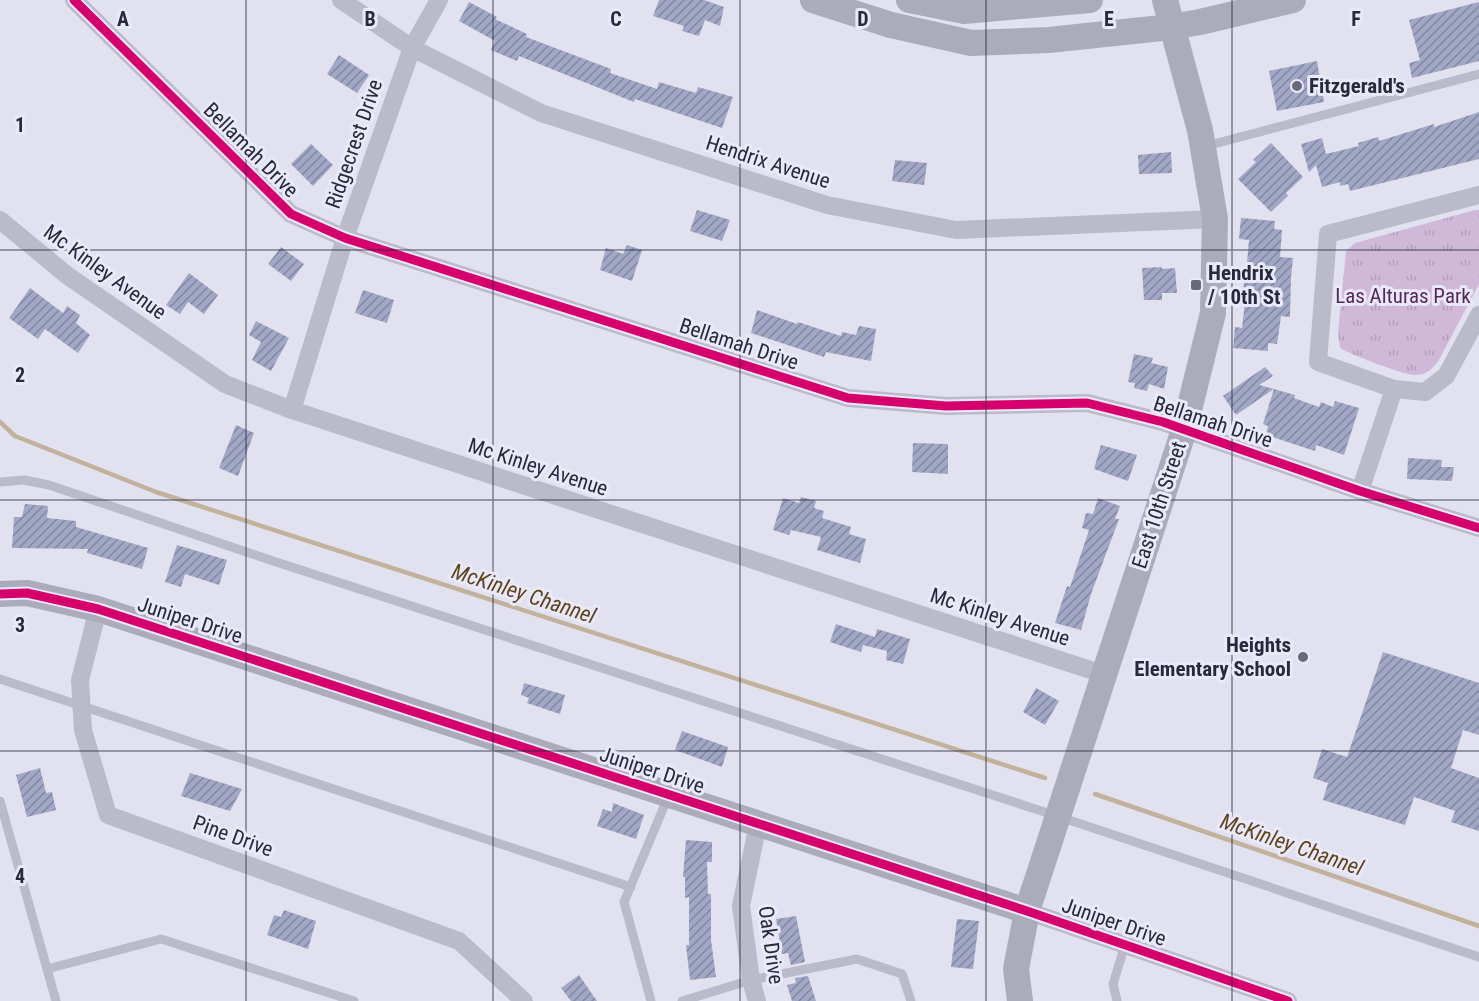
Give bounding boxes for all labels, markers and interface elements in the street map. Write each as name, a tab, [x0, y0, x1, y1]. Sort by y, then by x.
text: A	[117, 7, 129, 31]
text: B	[364, 7, 376, 31]
text: C	[610, 7, 622, 31]
text: D	[857, 7, 869, 31]
text: E	[1104, 7, 1114, 31]
text: F	[1351, 7, 1361, 31]
place label: Fitzgerald's	[1309, 74, 1405, 98]
street label: Ridgecrest Drive	[321, 76, 387, 212]
marker: Fitzgerald's	[1290, 79, 1304, 93]
street label: Bellamah Drive	[199, 98, 303, 202]
text: 1	[15, 113, 25, 137]
street label: Hendrix Avenue	[703, 131, 833, 193]
street label: Mc Kinley Avenue	[39, 220, 171, 325]
place label: Hendrix / 10th St	[1207, 261, 1280, 309]
marker: Hendrix / 10th St	[1189, 278, 1203, 292]
park label: Las Alturas Park	[1335, 284, 1471, 308]
street label: Bellamah Drive	[676, 313, 802, 375]
text: 2	[15, 363, 25, 387]
street label: Bellamah Drive	[1150, 391, 1276, 453]
street label: Mc Kinley Avenue	[465, 433, 611, 501]
street label: East 10th Street	[1127, 438, 1191, 572]
water label: McKinley Channel	[449, 558, 600, 629]
street label: Mc Kinley Avenue	[927, 583, 1073, 651]
street label: Juniper Drive	[135, 592, 246, 648]
text: 3	[15, 613, 25, 637]
place label: Heights Elementary School	[1134, 633, 1291, 681]
marker: Heights Elementary School	[1296, 650, 1310, 664]
street label: Juniper Drive	[597, 742, 708, 798]
water label: McKinley Channel	[1217, 808, 1368, 881]
street label: Pine Drive	[190, 810, 276, 862]
text: 4	[15, 864, 25, 888]
street label: Juniper Drive	[1059, 893, 1169, 951]
street label: Oak Drive	[754, 904, 788, 986]

